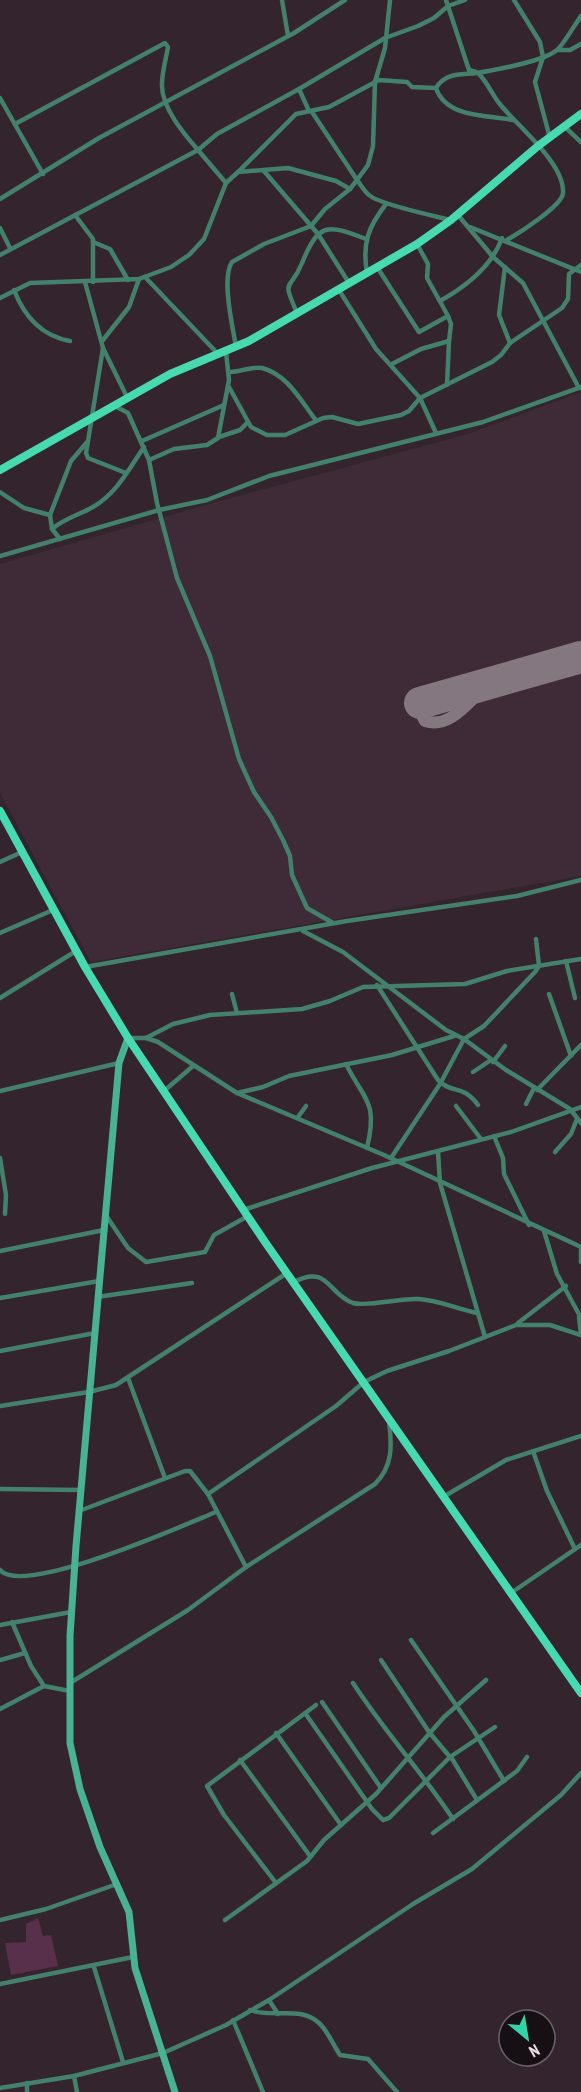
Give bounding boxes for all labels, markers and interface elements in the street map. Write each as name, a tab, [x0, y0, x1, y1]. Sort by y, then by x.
north arrow	[497, 2008, 557, 2068]
text: N	[526, 2040, 543, 2062]

